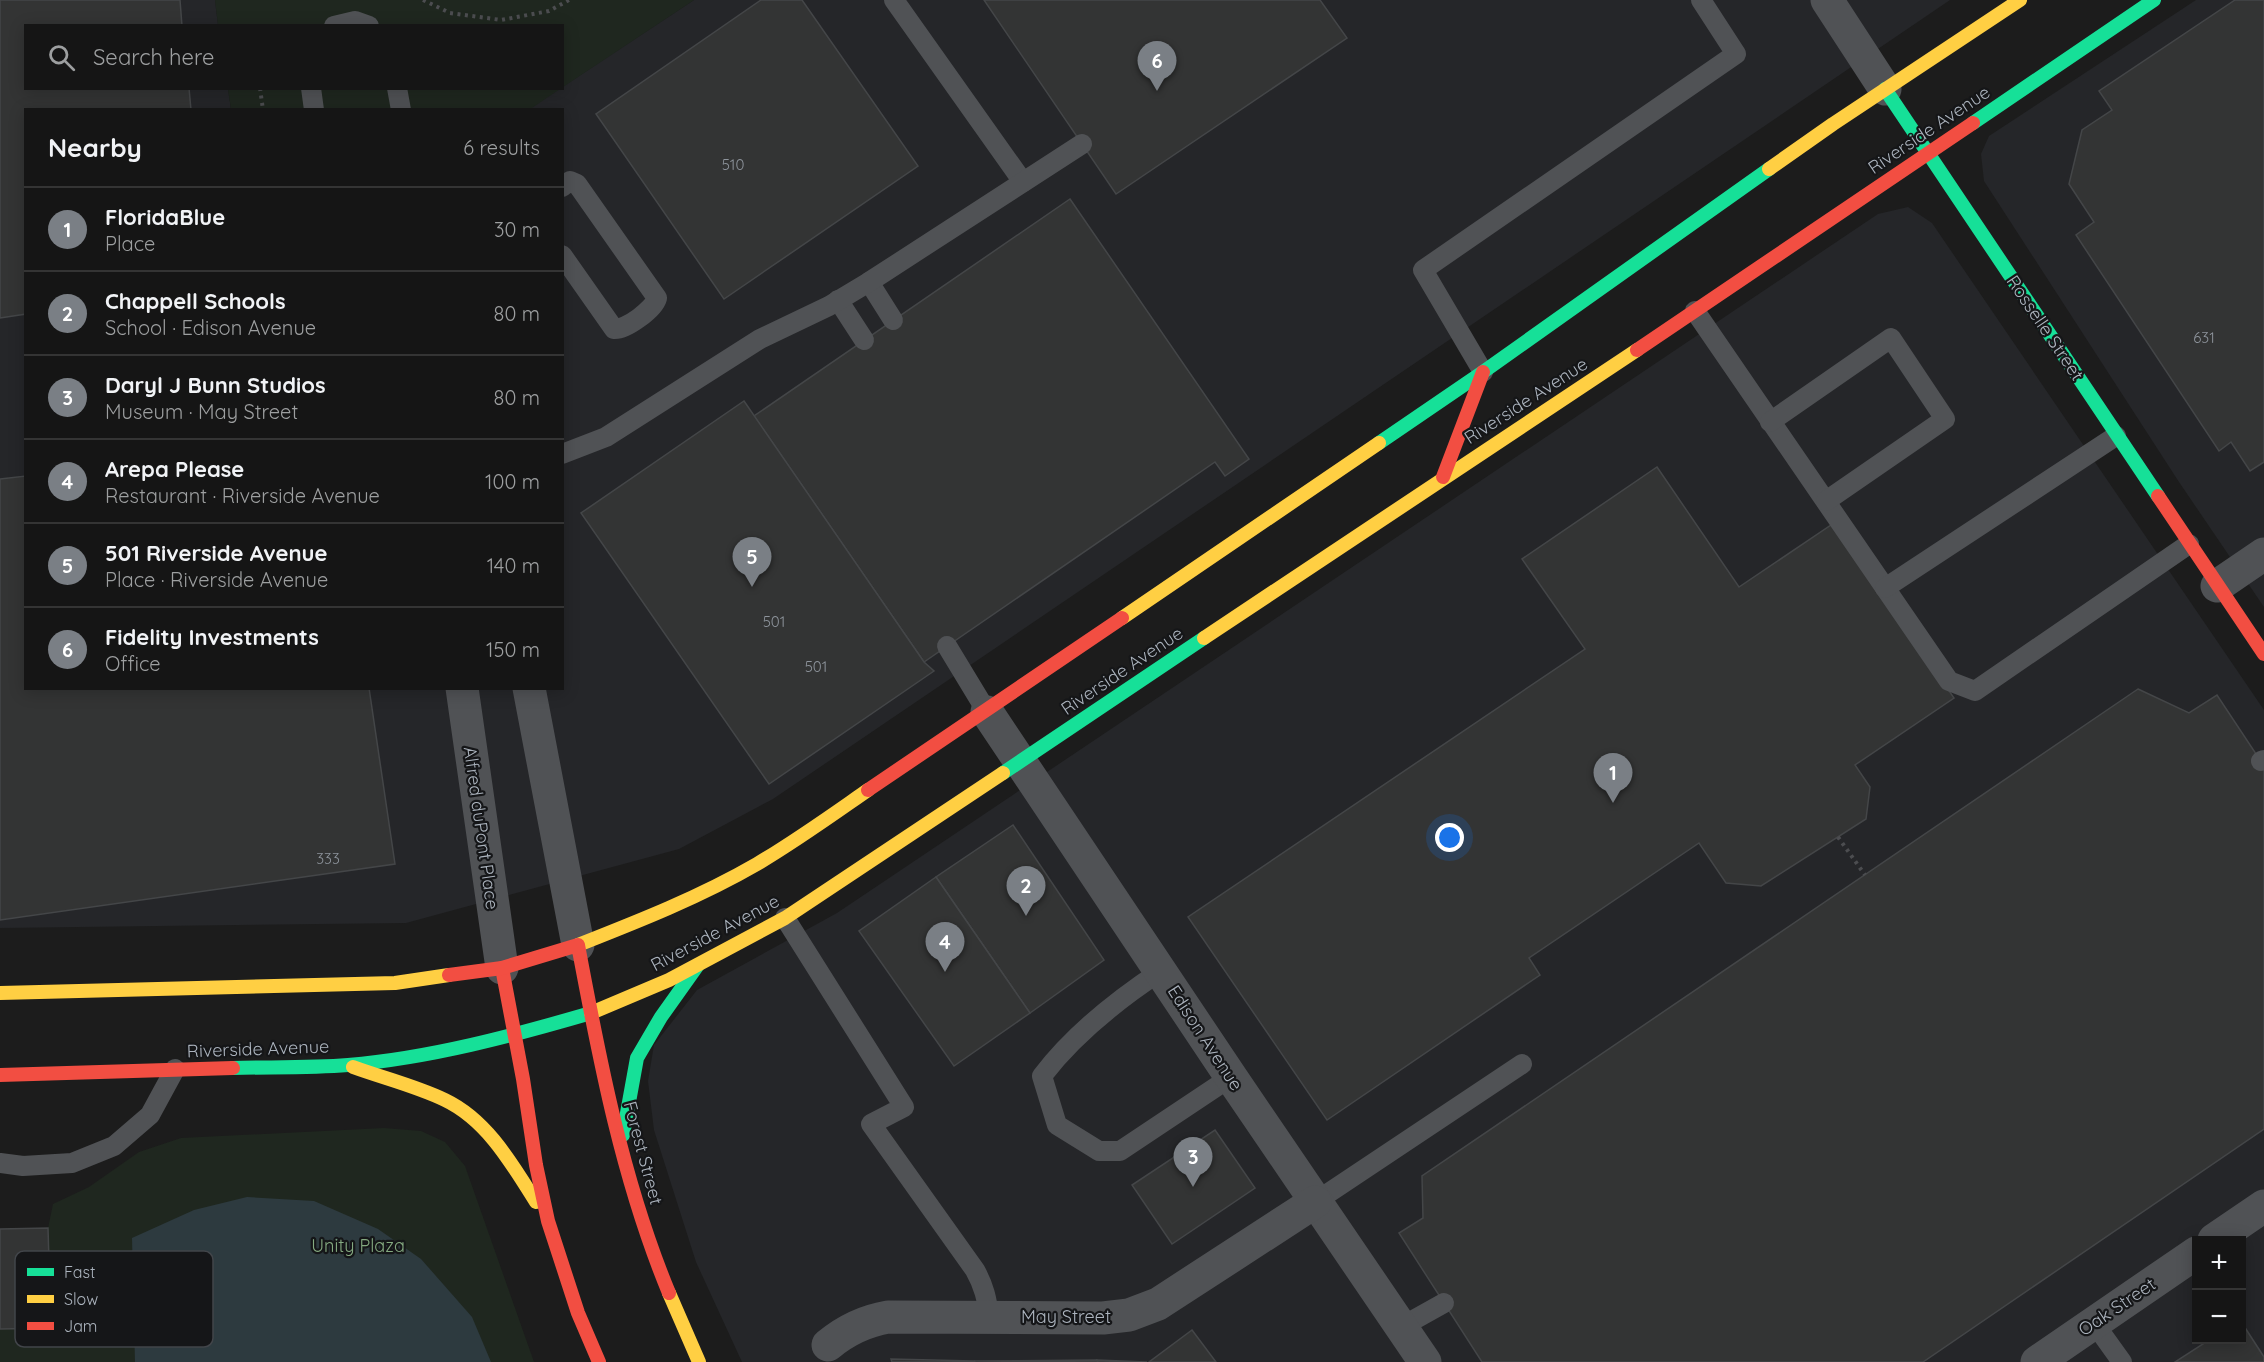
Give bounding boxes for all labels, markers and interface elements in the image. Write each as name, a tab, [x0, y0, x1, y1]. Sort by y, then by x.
search box	[24, 24, 564, 90]
icon: search	[45, 41, 78, 74]
pin: 6	[1138, 42, 1176, 91]
text: Search here	[93, 43, 214, 71]
street label: Riverside Avenue	[1863, 80, 1994, 179]
text: Nearby	[48, 131, 142, 164]
text: 6 results	[463, 135, 540, 160]
house number: 510	[722, 155, 744, 174]
text: FloridaBlue	[105, 203, 225, 231]
text: 1	[64, 217, 71, 242]
text: 30 m	[494, 217, 540, 242]
text: Place	[105, 231, 155, 256]
street label: Rosselle Street	[2002, 271, 2089, 385]
text: Chappell Schools	[105, 287, 286, 315]
text: 2	[62, 301, 73, 326]
text: 80 m	[494, 301, 540, 326]
text: School · Edison Avenue	[105, 315, 316, 340]
house number: 631	[2193, 328, 2215, 347]
street label: Riverside Avenue	[1460, 352, 1592, 449]
text: Daryl J Bunn Studios	[105, 371, 326, 399]
text: 3	[62, 385, 73, 410]
text: 80 m	[494, 385, 540, 410]
text: Museum · May Street	[105, 399, 298, 424]
text: Arepa Please	[105, 455, 244, 483]
text: 4	[62, 469, 73, 494]
text: 100 m	[485, 469, 540, 494]
text: Restaurant · Riverside Avenue	[105, 483, 380, 508]
pin: 5	[732, 538, 771, 587]
text: 501 Riverside Avenue	[105, 539, 327, 567]
text: 5	[62, 553, 73, 578]
text: 140 m	[487, 553, 540, 578]
text: Place · Riverside Avenue	[105, 567, 328, 592]
house number: 501	[763, 612, 785, 631]
street label: Riverside Avenue	[1056, 621, 1187, 720]
text: Fidelity Investments	[105, 623, 319, 651]
text: 6	[62, 637, 73, 662]
text: 150 m	[486, 637, 540, 662]
text: Office	[105, 651, 161, 676]
house number: 501	[805, 657, 827, 676]
street label: Alfred duPont Place	[459, 745, 504, 911]
pin: 1	[1594, 754, 1632, 803]
your location	[1435, 823, 1464, 852]
house number: 333	[316, 849, 340, 868]
pin: 2	[1006, 866, 1046, 916]
street label: Riverside Avenue	[647, 889, 783, 976]
pin: 4	[926, 922, 964, 972]
street label: Edison Avenue	[1163, 981, 1248, 1095]
street label: Riverside Avenue	[186, 1035, 329, 1062]
street label: Forest Street	[619, 1099, 668, 1207]
pin: 3	[1174, 1138, 1212, 1187]
park label: Unity Plaza	[311, 1234, 405, 1257]
map controls	[2192, 1236, 2246, 1344]
button: +	[2192, 1236, 2246, 1290]
legend	[15, 1251, 213, 1347]
text: Fast	[64, 1262, 95, 1282]
street label: Oak Street	[2074, 1272, 2160, 1341]
text: Slow	[64, 1289, 98, 1309]
button: −	[2192, 1290, 2246, 1344]
street label: May Street	[1021, 1305, 1111, 1328]
text: Jam	[64, 1316, 97, 1336]

